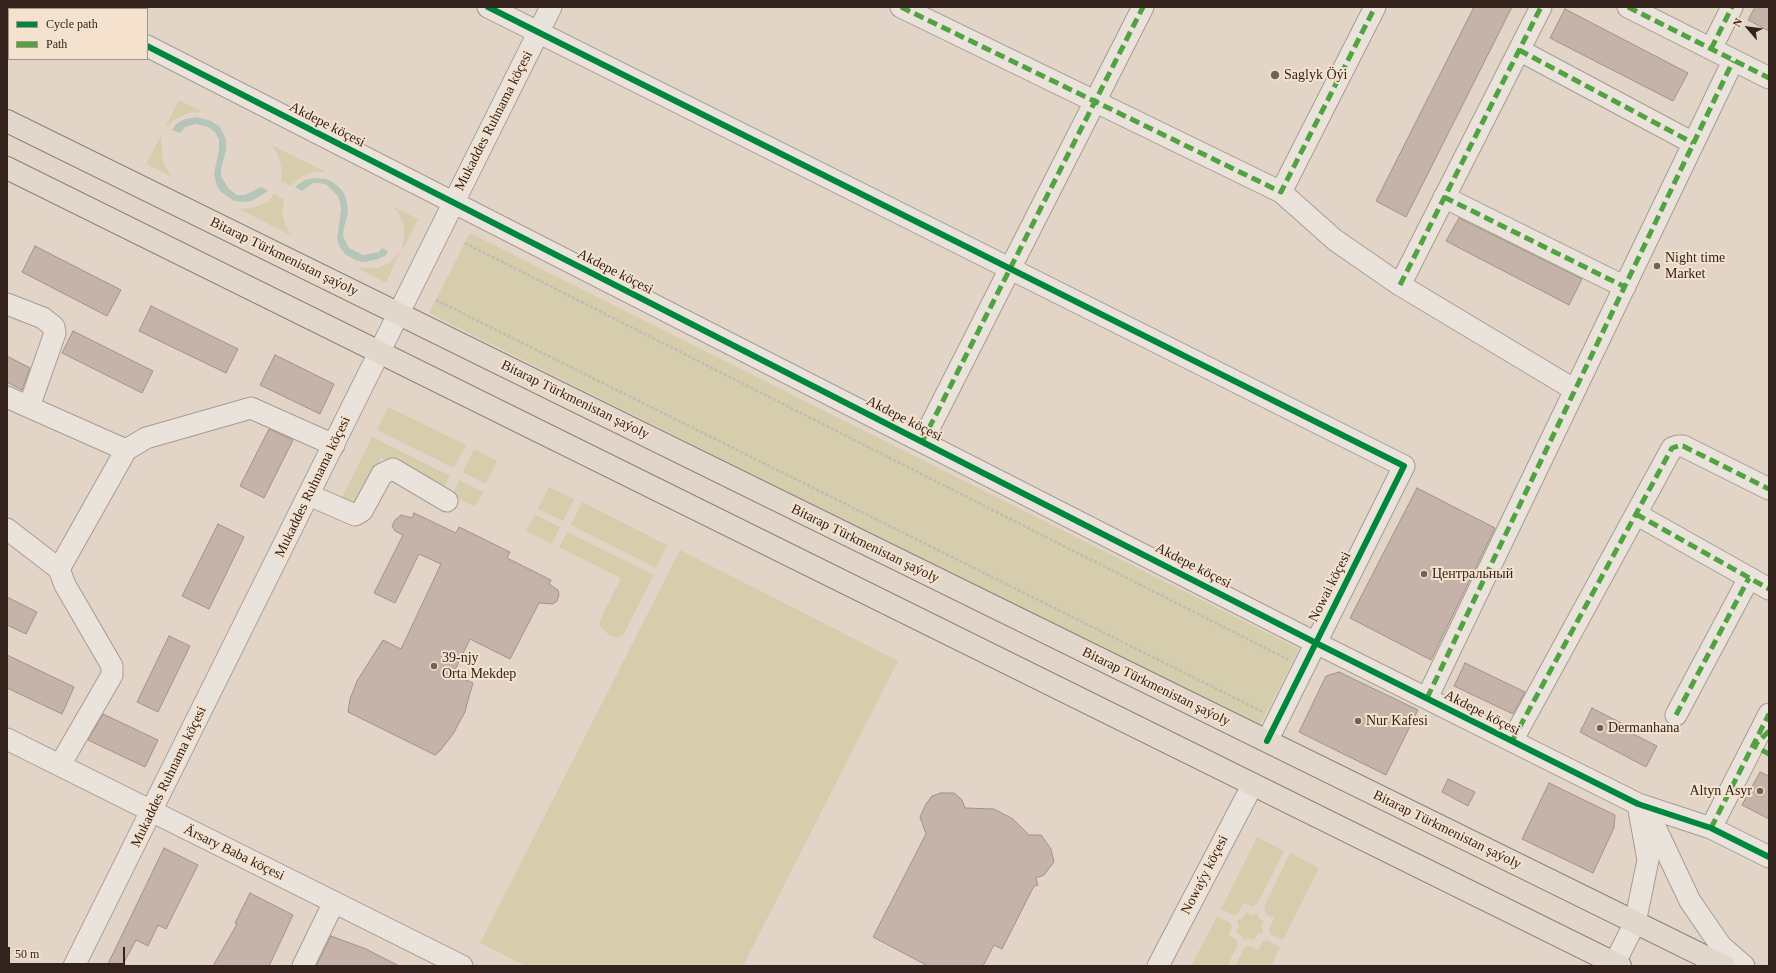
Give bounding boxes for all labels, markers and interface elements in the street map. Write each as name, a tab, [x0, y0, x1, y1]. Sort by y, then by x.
legend	[8, 8, 148, 60]
north arrow	[1728, 8, 1768, 48]
text: N	[1730, 16, 1745, 29]
text: Cycle path	[46, 17, 98, 31]
text: Path	[46, 37, 67, 51]
street label: Mukaddes Ruhnama köçesi	[451, 48, 537, 194]
place label: Saglyk Öýi	[1284, 67, 1347, 83]
marker: Saglyk Öýi	[1269, 69, 1281, 81]
street label: Akdepe köçesi	[286, 99, 368, 151]
street label: Bitarap Türkmenistan şaýoly	[207, 214, 361, 300]
street label: Akdepe köçesi	[574, 246, 656, 298]
place label: Night time Market	[1665, 250, 1725, 282]
marker: Night time Market	[1652, 261, 1662, 271]
street label: Bitarap Türkmenistan şaýoly	[498, 357, 652, 443]
street label: Akdepe köçesi	[863, 393, 945, 445]
street label: Mukaddes Ruhnama köçesi	[272, 414, 354, 560]
street label: Bitarap Türkmenistan şaýoly	[788, 501, 942, 587]
street label: Akdepe köçesi	[1152, 540, 1234, 592]
street label: Nowai köçesi	[1305, 549, 1355, 625]
place label: Центральный	[1432, 566, 1513, 582]
marker: Центральный	[1419, 569, 1429, 579]
street label: Bitarap Türkmenistan şaýoly	[1079, 644, 1233, 730]
place label: 39-njy Orta Mekdep	[442, 650, 516, 682]
marker: 39-njy Orta Mekdep	[429, 661, 439, 671]
street label: Akdepe köçesi	[1441, 687, 1523, 739]
street label: Mukaddes Ruhnama köçesi	[128, 704, 210, 850]
place label: Nur Kafesi	[1366, 713, 1428, 729]
marker: Nur Kafesi	[1353, 716, 1363, 726]
place label: Dermanhana	[1608, 720, 1680, 736]
marker: Dermanhana	[1595, 723, 1605, 733]
place label: Altyn Asyr	[1689, 783, 1752, 799]
marker: Altyn Asyr	[1755, 786, 1765, 796]
street label: Bitarap Türkmenistan şaýoly	[1370, 787, 1524, 873]
street label: Ärsary Baba köçesi	[181, 821, 287, 885]
street label: Nowaýy köçesi	[1178, 833, 1232, 917]
scale bar	[10, 939, 127, 965]
text: 50 m	[15, 947, 39, 961]

